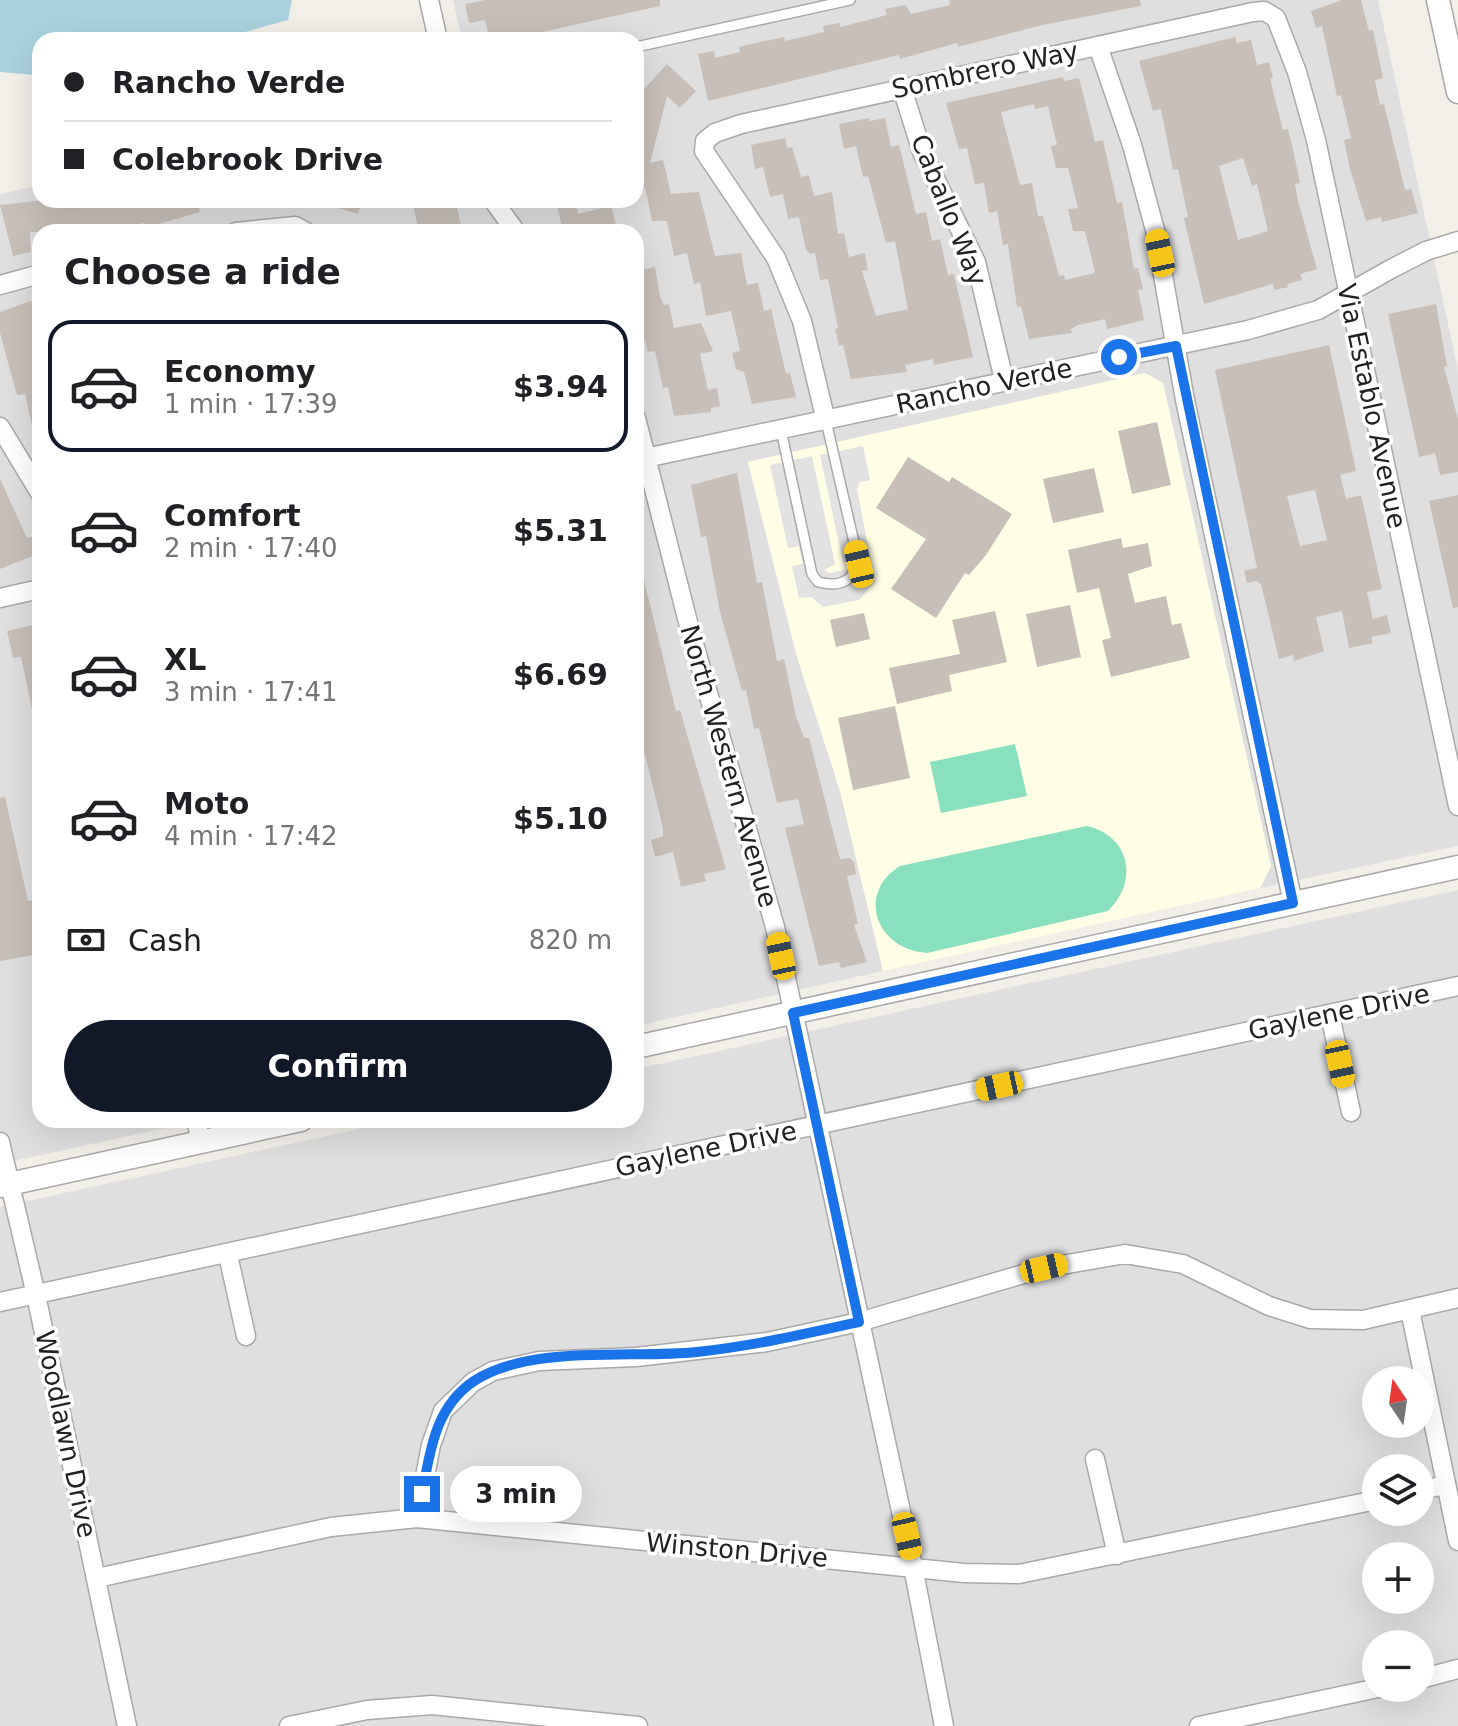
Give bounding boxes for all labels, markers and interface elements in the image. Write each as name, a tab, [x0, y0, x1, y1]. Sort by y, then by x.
street label: Sombrero Way	[889, 36, 1081, 104]
text: Rancho Verde	[112, 65, 345, 100]
street label: Caballo Way	[905, 130, 993, 290]
text: Colebrook Drive	[112, 142, 383, 177]
car	[1143, 227, 1177, 279]
text: Choose a ride	[64, 251, 341, 292]
street label: Via Establo Avenue	[1331, 281, 1413, 531]
route start	[1101, 339, 1137, 375]
icon: car	[68, 350, 140, 422]
street label: Rancho Verde	[893, 353, 1075, 419]
text: Economy	[164, 354, 316, 389]
text: $3.94	[513, 369, 608, 404]
text: 1 min · 17:39	[164, 389, 338, 419]
icon: car	[68, 494, 140, 566]
text: Comfort	[164, 498, 301, 533]
text: $5.31	[513, 513, 608, 548]
text: 2 min · 17:40	[164, 533, 338, 563]
car	[842, 538, 876, 590]
street label: North Western Avenue	[674, 621, 784, 911]
icon: car	[68, 638, 140, 710]
text: XL	[164, 642, 206, 677]
text: $6.69	[513, 657, 608, 692]
text: 3 min · 17:41	[164, 677, 338, 707]
icon: car	[68, 782, 140, 854]
text: Moto	[164, 786, 249, 821]
text: $5.10	[513, 801, 608, 836]
text: 4 min · 17:42	[164, 821, 338, 851]
icon: cash	[64, 918, 108, 962]
text: Cash	[128, 923, 202, 958]
text: 820 m	[529, 925, 612, 955]
car	[764, 930, 798, 982]
street label: Gaylene Drive	[1246, 978, 1432, 1046]
button: Confirm	[64, 1020, 612, 1112]
car	[1323, 1038, 1357, 1090]
car	[973, 1069, 1025, 1103]
street label: Gaylene Drive	[613, 1115, 799, 1183]
car	[1018, 1251, 1070, 1285]
street label: Woodlawn Drive	[29, 1328, 103, 1540]
north arrow	[1362, 1366, 1434, 1438]
map controls	[1362, 1366, 1434, 1702]
button: layers	[1362, 1454, 1434, 1526]
callout: 3 min	[450, 1466, 582, 1522]
route end	[404, 1476, 440, 1512]
text: 3 min	[475, 1479, 557, 1509]
car	[890, 1510, 924, 1562]
street label: Winston Drive	[645, 1527, 829, 1573]
button: +	[1362, 1542, 1434, 1614]
button: −	[1362, 1630, 1434, 1702]

